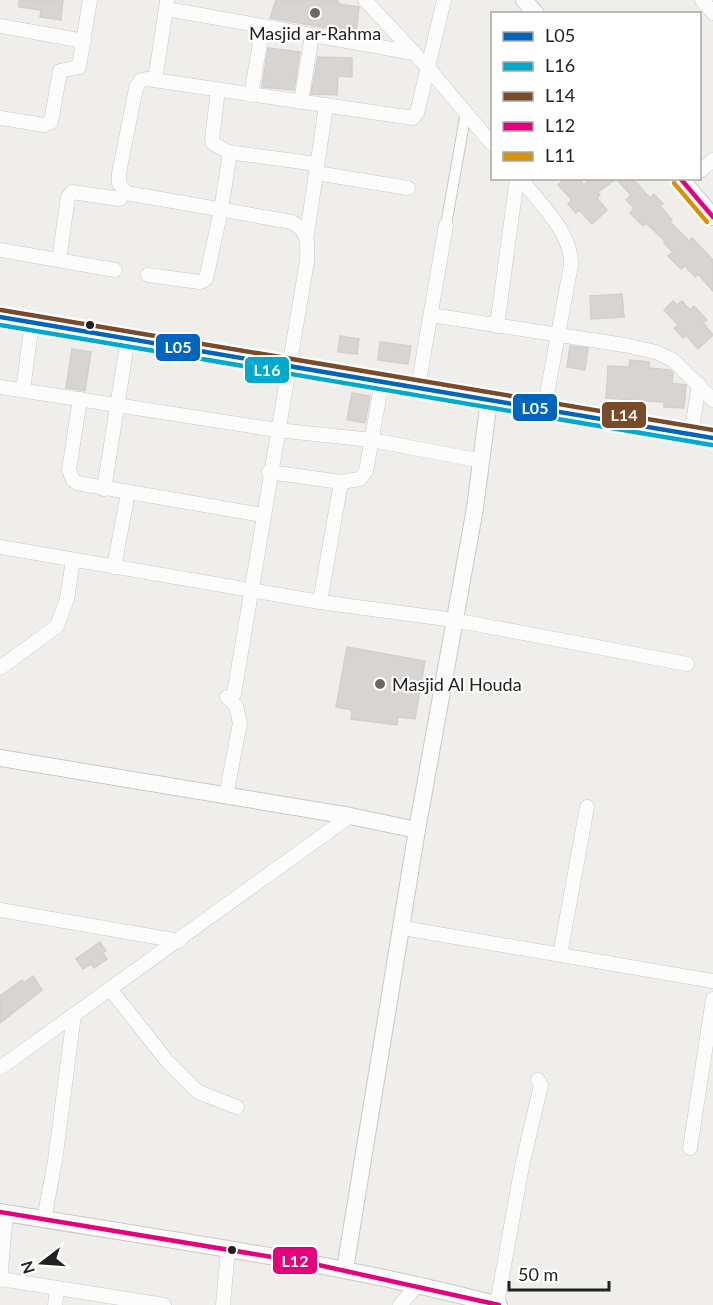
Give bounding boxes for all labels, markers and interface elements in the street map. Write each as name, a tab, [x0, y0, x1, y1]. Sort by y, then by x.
marker: Masjid ar-Rahma	[308, 6, 322, 20]
legend	[491, 12, 701, 180]
place label: Masjid ar-Rahma	[249, 22, 381, 44]
text: L05	[545, 24, 575, 46]
text: L16	[545, 54, 575, 76]
text: L14	[545, 84, 575, 106]
text: L12	[545, 114, 575, 136]
text: L11	[545, 144, 575, 166]
unlabelled marker	[84, 319, 96, 331]
line badge: L05	[155, 333, 201, 362]
text: L05	[165, 337, 191, 356]
line badge: L16	[244, 356, 290, 384]
text: L16	[254, 360, 280, 379]
line badge: L05	[512, 393, 558, 422]
text: L05	[522, 398, 548, 417]
line badge: L14	[601, 401, 647, 429]
text: L14	[611, 405, 637, 424]
place label: Masjid Al Houda	[392, 673, 522, 695]
marker: Masjid Al Houda	[373, 677, 387, 691]
north arrow	[12, 1233, 72, 1293]
unlabelled marker	[226, 1244, 238, 1256]
line badge: L12	[272, 1246, 318, 1275]
text: L12	[282, 1251, 308, 1270]
scale bar	[509, 1254, 610, 1292]
text: N	[16, 1259, 38, 1276]
text: 50 m	[518, 1263, 558, 1285]

